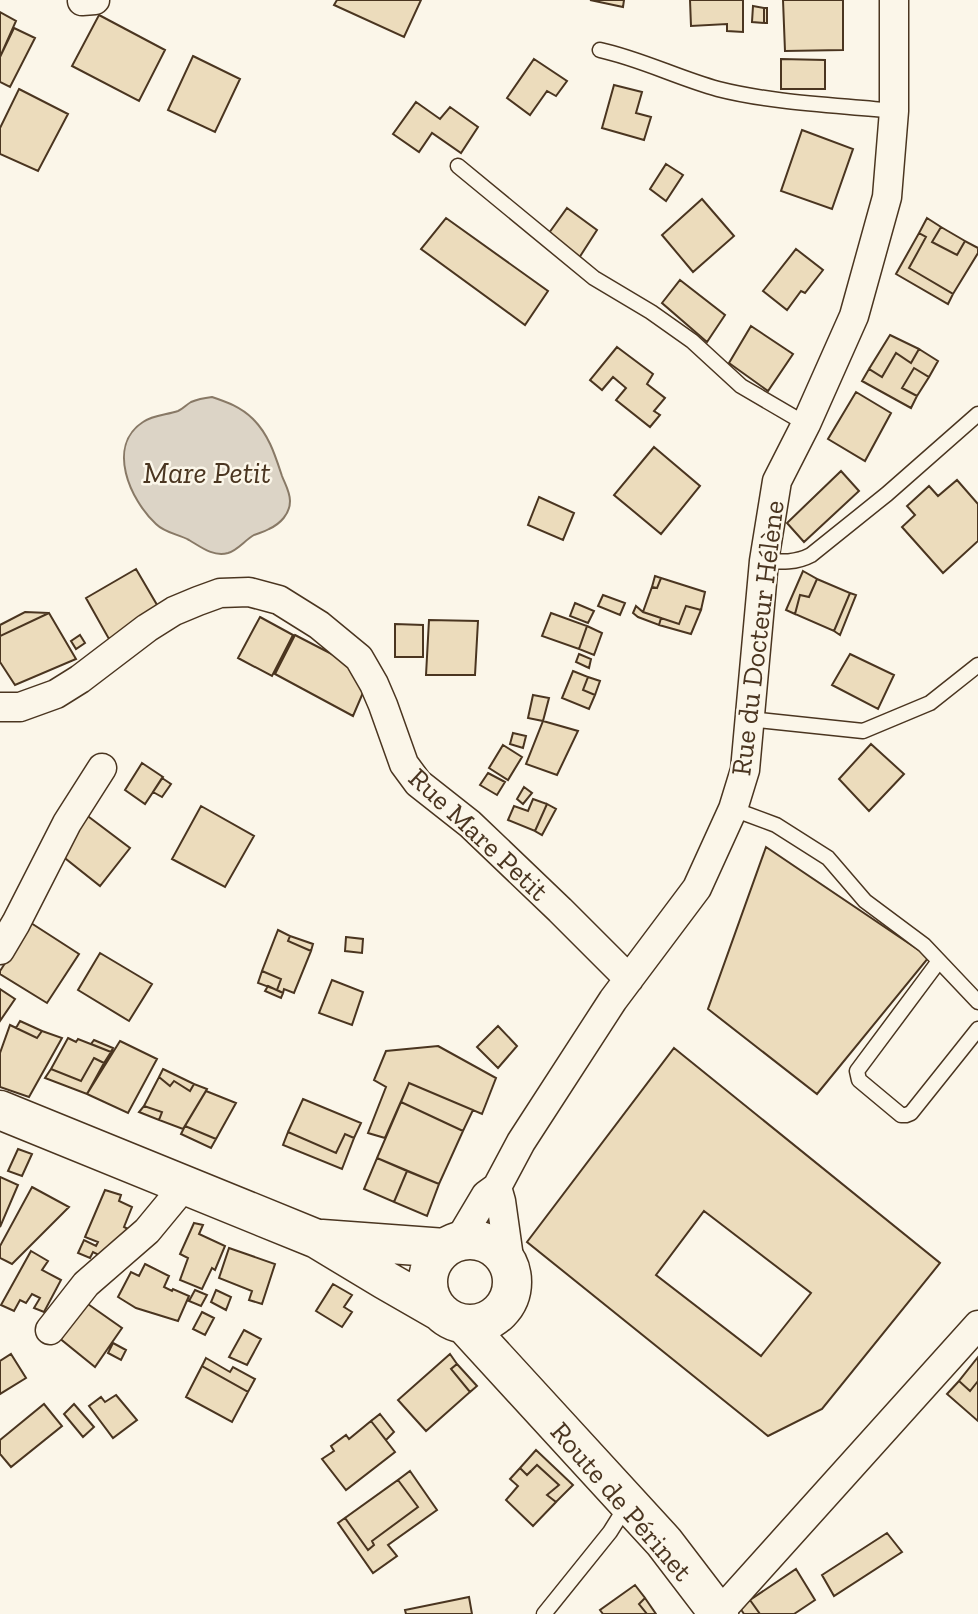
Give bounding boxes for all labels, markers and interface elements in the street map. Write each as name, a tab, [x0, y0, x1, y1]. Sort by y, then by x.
water label: Mare Petit	[143, 455, 271, 491]
street label: Rue du Docteur Hélène	[724, 498, 791, 778]
street label: Rue Mare Petit	[402, 761, 556, 908]
street label: Route de Périnet	[544, 1415, 700, 1588]

